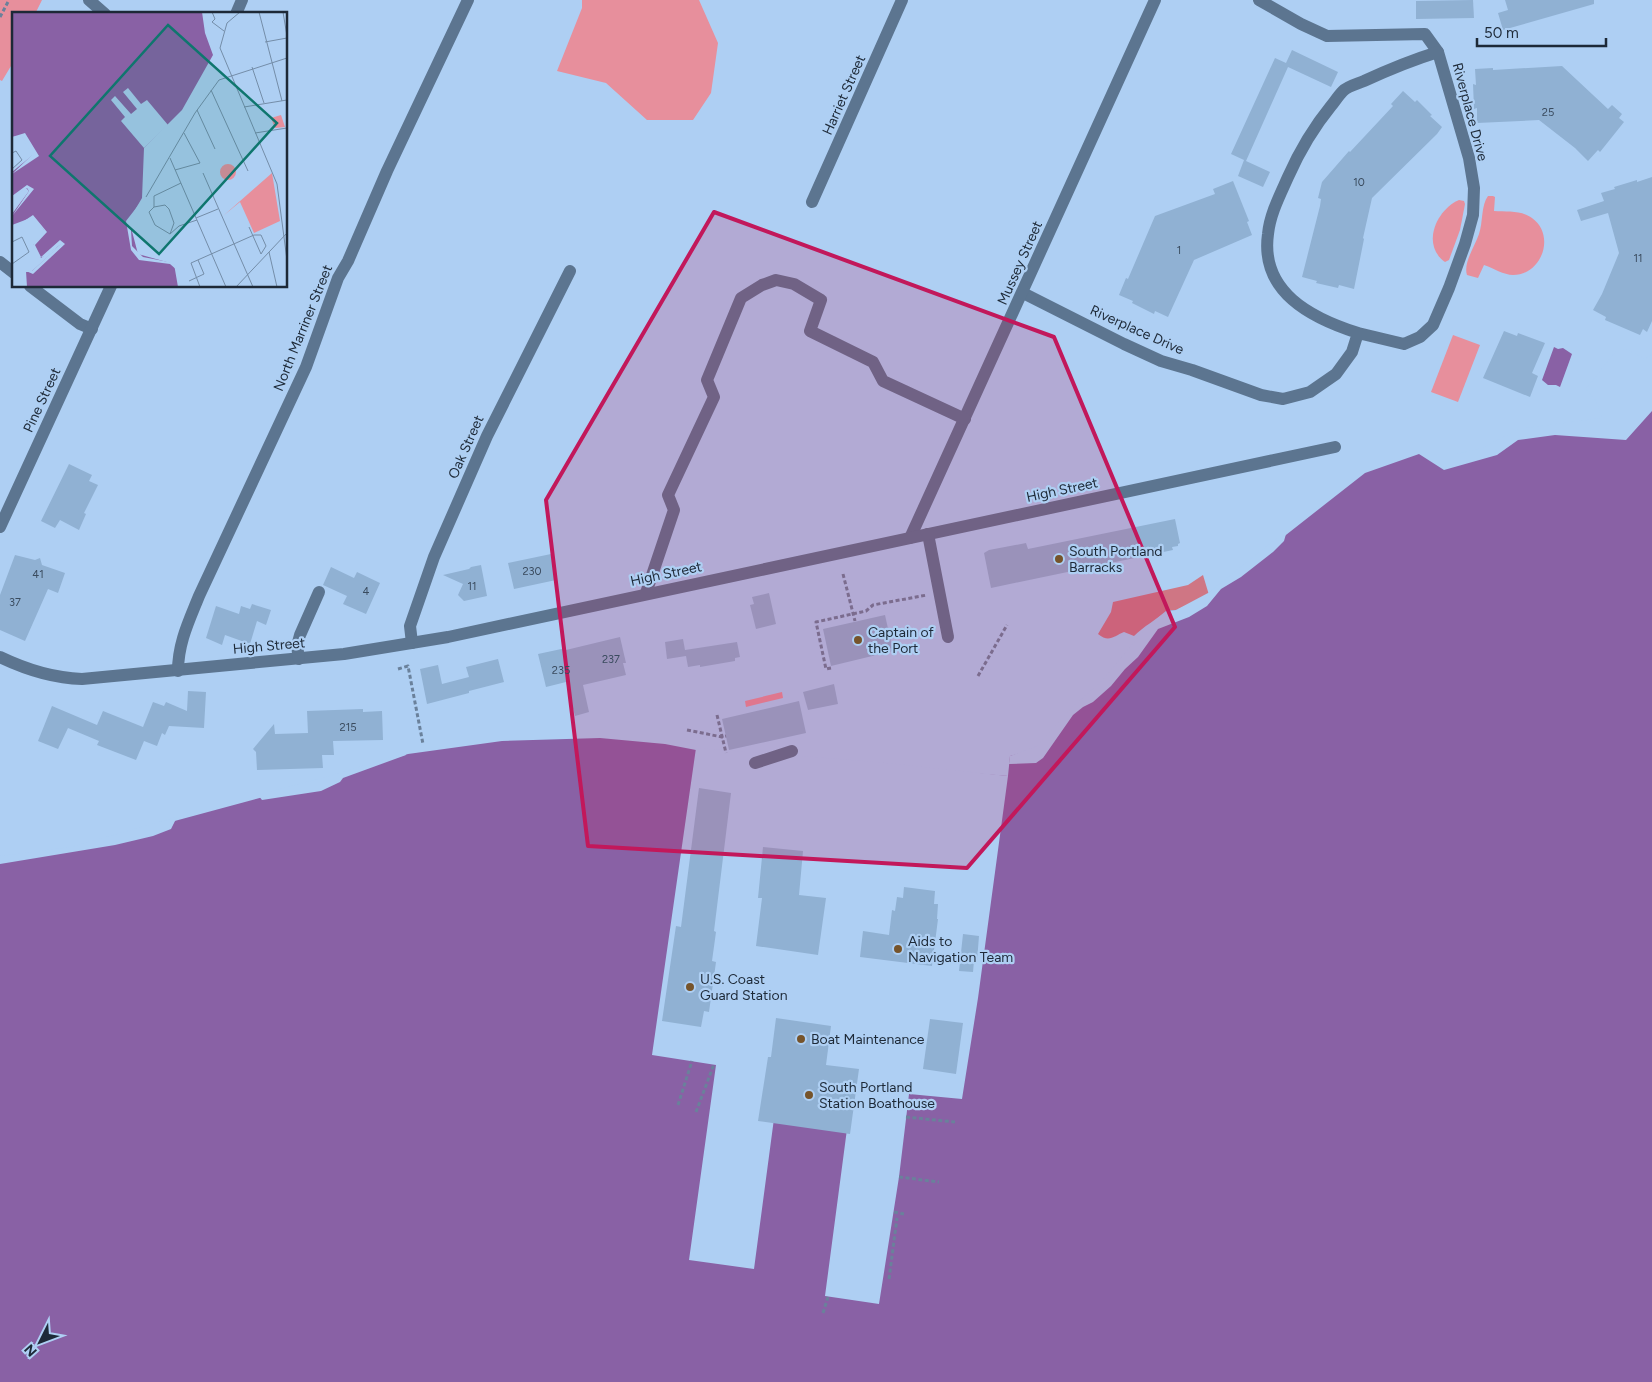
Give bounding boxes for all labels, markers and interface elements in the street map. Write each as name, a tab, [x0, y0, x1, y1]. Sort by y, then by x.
inset map	[12, 12, 288, 288]
scale bar	[1477, 15, 1606, 47]
text: 50 m	[1484, 24, 1519, 42]
street label: Harriet Street	[819, 52, 869, 138]
street label: Riverplace Drive	[1449, 61, 1491, 163]
house number: 25	[1542, 106, 1554, 119]
house number: 10	[1353, 176, 1365, 189]
street label: Mussey Street	[994, 218, 1046, 308]
house number: 1	[1177, 244, 1181, 257]
house number: 11	[1633, 252, 1643, 265]
street label: North Marriner Street	[270, 262, 336, 394]
street label: Riverplace Drive	[1087, 302, 1187, 358]
street label: Pine Street	[20, 365, 64, 435]
street label: Oak Street	[445, 413, 487, 481]
street label: High Street	[1025, 474, 1099, 506]
place label: South Portland Barracks	[1069, 543, 1162, 576]
marker: South Portland Barracks	[1053, 553, 1065, 565]
street label: High Street	[629, 558, 703, 590]
house number: 230	[522, 565, 542, 578]
house number: 41	[32, 568, 44, 581]
house number: 11	[467, 580, 477, 593]
house number: 4	[363, 585, 370, 598]
house number: 37	[9, 596, 21, 609]
place label: Captain of the Port	[868, 624, 935, 657]
street label: High Street	[232, 634, 306, 658]
marker: Captain of the Port	[852, 634, 864, 646]
house number: 237	[602, 653, 620, 666]
house number: 235	[552, 664, 570, 677]
house number: 215	[339, 721, 357, 734]
place label: Aids to Navigation Team	[908, 933, 1013, 966]
marker: Aids to Navigation Team	[892, 943, 904, 955]
place label: U.S. Coast Guard Station	[700, 971, 788, 1004]
marker: U.S. Coast Guard Station	[684, 981, 696, 993]
place label: Boat Maintenance	[811, 1031, 925, 1048]
marker: Boat Maintenance	[795, 1033, 807, 1045]
place label: South Portland Station Boathouse	[819, 1079, 935, 1112]
marker: South Portland Station Boathouse	[803, 1089, 815, 1101]
north arrow	[15, 1317, 65, 1367]
text: N	[21, 1341, 41, 1360]

